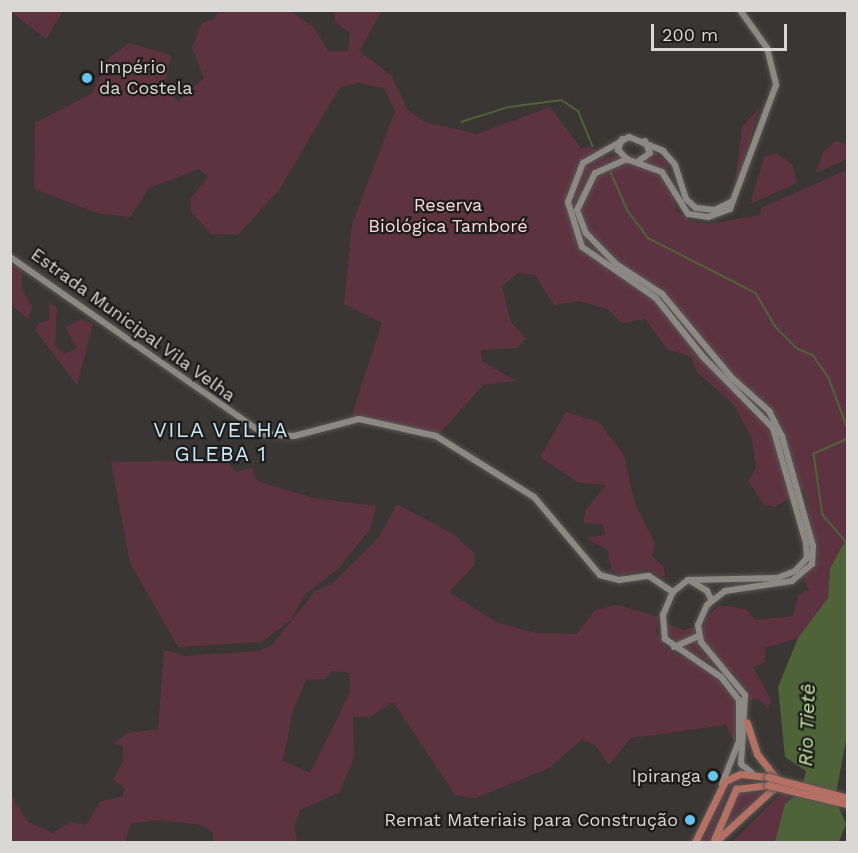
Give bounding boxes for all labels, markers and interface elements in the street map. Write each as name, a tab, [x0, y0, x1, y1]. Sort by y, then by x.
scale bar	[654, 12, 790, 50]
text: 200 m	[662, 24, 718, 45]
place label: Império da Costela	[99, 57, 193, 100]
marker: Império da Costela	[80, 71, 94, 85]
park label: Reserva Biológica Tamboré	[368, 195, 528, 238]
street label: Estrada Municipal Vila Velha	[26, 243, 240, 407]
district label: VILA VELHA GLEBA 1	[152, 417, 290, 467]
water label: Rio Tietê	[794, 683, 820, 767]
place label: Ipiranga	[632, 765, 701, 787]
marker: Ipiranga	[706, 769, 720, 783]
place label: Remat Materiais para Construção	[384, 809, 678, 831]
marker: Remat Materiais para Construção	[683, 813, 697, 827]

